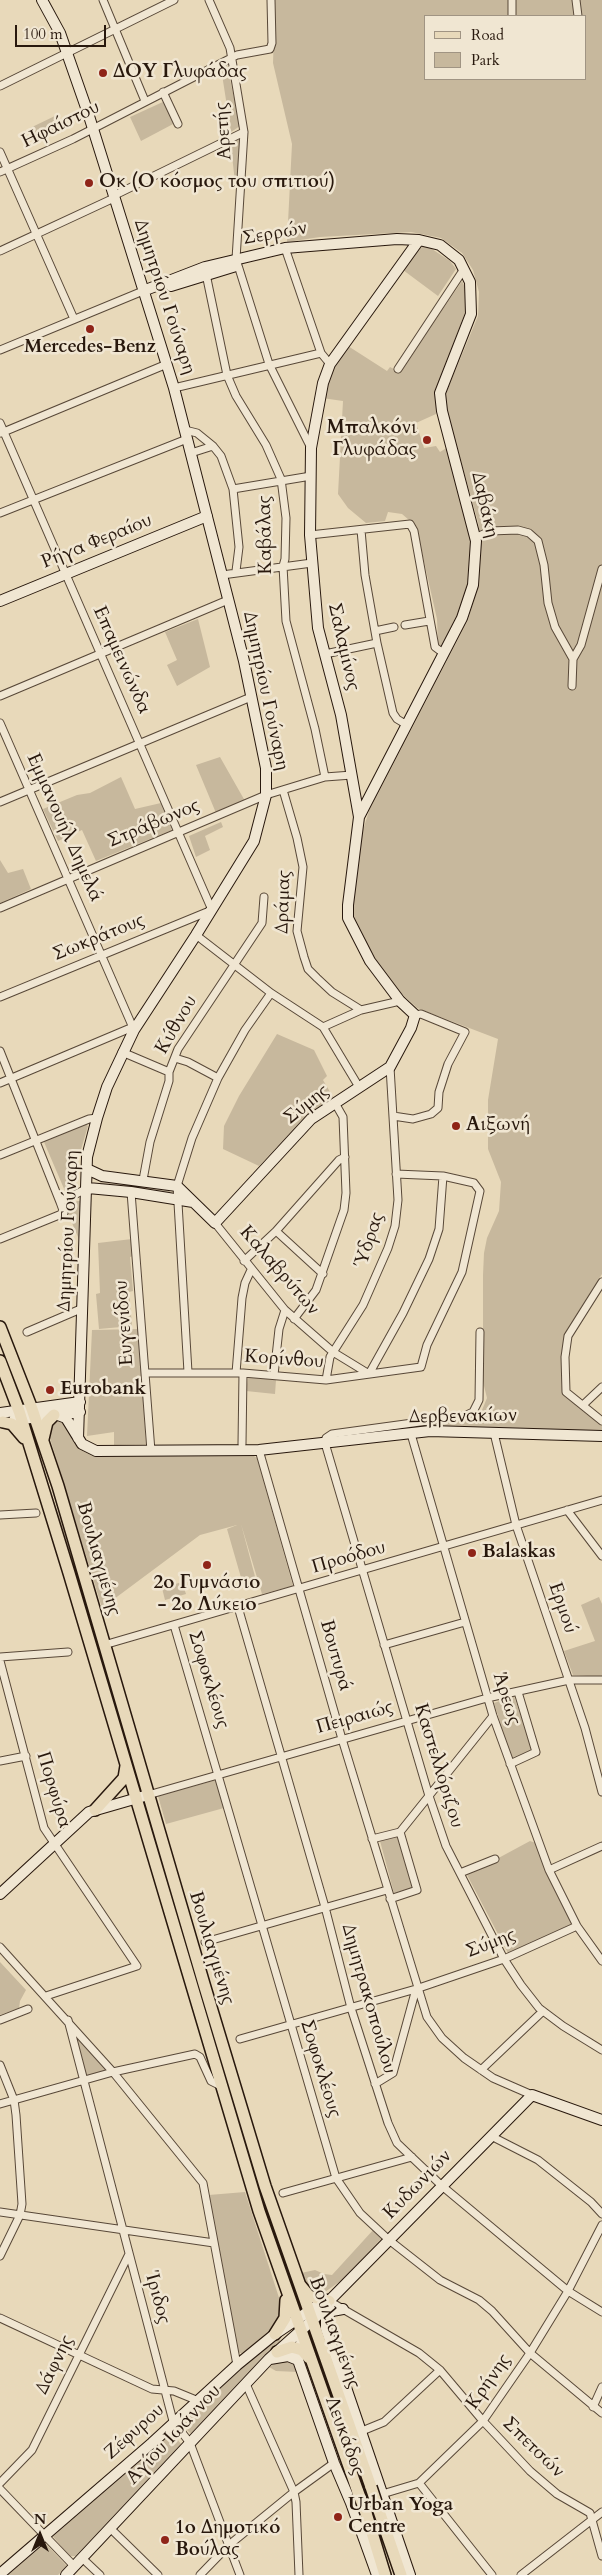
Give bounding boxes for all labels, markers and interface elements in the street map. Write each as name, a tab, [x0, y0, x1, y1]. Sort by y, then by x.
scale bar	[18, 15, 109, 47]
legend	[424, 15, 587, 80]
text: 100 m	[23, 24, 63, 44]
text: Road	[471, 25, 504, 45]
text: Park	[471, 50, 500, 70]
place label: ΔΟΥ Γλυφάδας	[113, 62, 247, 84]
marker: ΔΟΥ Γλυφάδας	[97, 67, 109, 79]
street label: Ηφαίστου	[18, 96, 104, 154]
street label: Αρετής	[211, 101, 237, 161]
place label: Οκ (Ο κόσμος του σπιτιού)	[99, 172, 335, 194]
marker: Οκ (Ο κόσμος του σπιτιού)	[83, 177, 95, 189]
street label: Δημητρίου Γούναρη	[128, 217, 200, 377]
street label: Σερρών	[241, 217, 309, 251]
marker: Mercedes-Benz	[84, 323, 96, 335]
place label: Mercedes-Benz	[24, 337, 156, 359]
place label: Μπαλκόνι Γλυφάδας	[326, 418, 417, 462]
marker: Μπαλκόνι Γλυφάδας	[421, 434, 433, 446]
street label: Δαβάκη	[465, 470, 503, 540]
street label: Καβάλας	[254, 495, 278, 575]
street label: Ρήγα Φεραίου	[38, 509, 156, 575]
street label: Σαλαμίνος	[322, 601, 364, 693]
street label: Επαμεινώνδα	[87, 603, 155, 717]
street label: Δημητρίου Γούναρη	[237, 610, 293, 772]
street label: Εμμανουήλ Δημελά	[21, 750, 107, 906]
street label: Στράβωνος	[105, 794, 203, 854]
street label: Δράμας	[271, 870, 297, 934]
street label: Σωκράτους	[50, 909, 148, 967]
street label: Κύθνου	[151, 992, 203, 1058]
street label: Σύμης	[280, 1080, 334, 1130]
place label: Αιξωνή	[466, 1115, 531, 1137]
marker: Αιξωνή	[450, 1120, 462, 1132]
street label: Δημητρίου Γούναρη	[53, 1150, 85, 1312]
street label: Ύδρας	[350, 1210, 390, 1270]
street label: Καλαβρύτων	[234, 1222, 324, 1320]
street label: Ευγενίδου	[111, 1279, 139, 1367]
street label: Κορίνθου	[243, 1346, 325, 1374]
place label: Eurobank	[60, 1379, 146, 1401]
marker: Eurobank	[44, 1384, 56, 1396]
street label: Δερβενακίων	[409, 1405, 517, 1429]
street label: Βουλιαγμένης	[71, 1499, 125, 1619]
street label: Προόδου	[309, 1537, 389, 1579]
place label: Balaskas	[482, 1542, 556, 1564]
marker: Balaskas	[466, 1547, 478, 1559]
marker: 2ο Γυμνάσιο - 2ο Λύκειο	[201, 1559, 213, 1571]
place label: 2ο Γυμνάσιο - 2ο Λύκειο	[154, 1573, 260, 1617]
street label: Ερμού	[543, 1580, 581, 1636]
street label: Βουτυρά	[314, 1617, 356, 1695]
street label: Σοφοκλέους	[182, 1628, 234, 1732]
street label: Άρεως	[487, 1670, 525, 1728]
street label: Πειραιώς	[314, 1696, 396, 1740]
street label: Καστελλόριζου	[408, 1701, 468, 1831]
street label: Πορφύρα	[31, 1749, 75, 1831]
street label: Βουλιαγμένης	[183, 1889, 239, 2007]
street label: Δημητρακοπούλου	[336, 1921, 400, 2077]
street label: Σύμης	[463, 1924, 519, 1964]
street label: Σοφοκλέους	[294, 2017, 346, 2121]
street label: Κυδωνιών	[379, 2145, 457, 2225]
street label: Ίριδος	[139, 2269, 175, 2327]
street label: Βουλιαγμένης	[303, 2274, 365, 2392]
street label: Δάφνης	[31, 2332, 79, 2398]
street label: Κρήνης	[462, 2350, 516, 2414]
street label: Αγίου Ιωάννου	[122, 2380, 226, 2490]
street label: Λευκάδος	[319, 2393, 369, 2479]
street label: Ζέφυρου	[100, 2399, 170, 2465]
street label: Σπετσών	[497, 2413, 569, 2483]
place label: Urban Yoga Centre	[348, 2495, 453, 2539]
north arrow	[15, 2510, 65, 2560]
text: N	[34, 2510, 46, 2529]
marker: Urban Yoga Centre	[332, 2511, 344, 2523]
place label: 1ο Δημοτικό Βούλας	[175, 2518, 280, 2562]
marker: 1ο Δημοτικό Βούλας	[159, 2534, 171, 2546]

